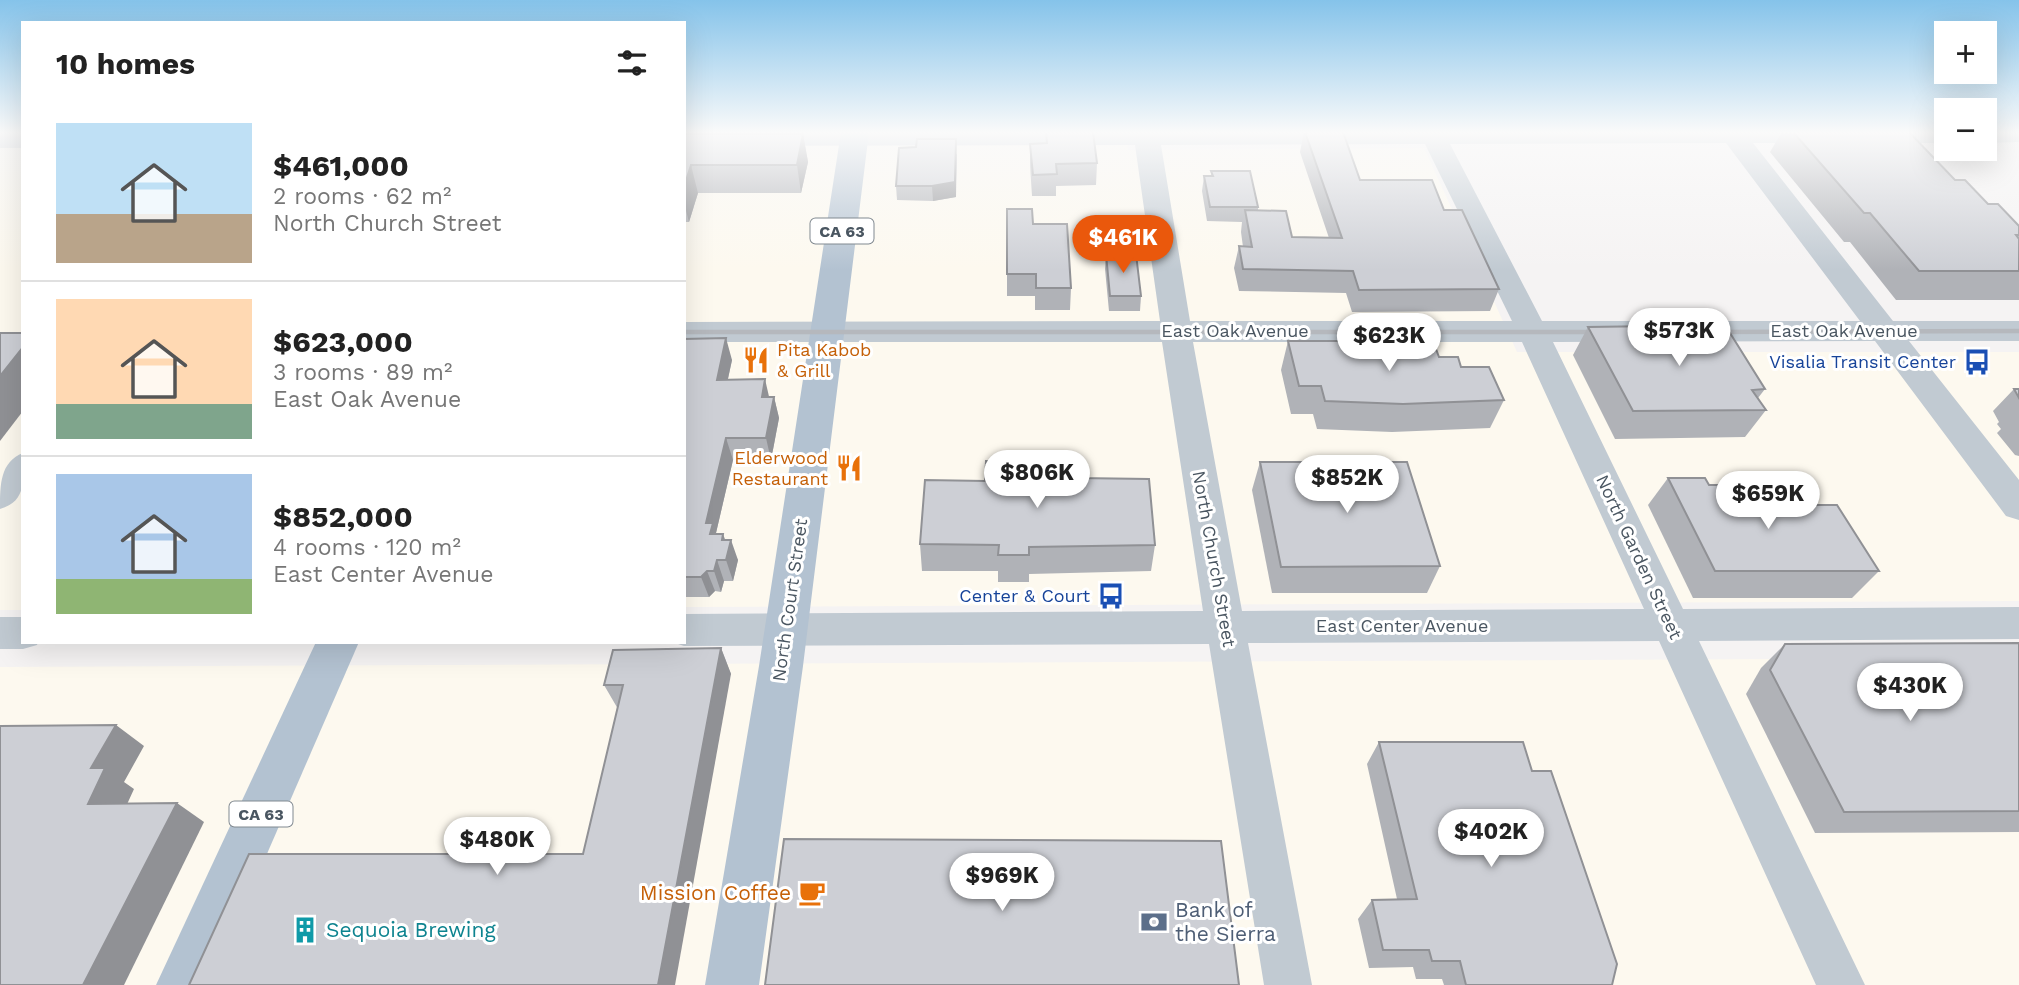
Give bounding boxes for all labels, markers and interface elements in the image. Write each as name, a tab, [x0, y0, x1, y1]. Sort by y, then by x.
map controls	[1934, 21, 1997, 161]
button: +	[1934, 21, 1997, 84]
icon: filters	[613, 44, 651, 82]
text: 10 homes	[56, 46, 195, 81]
button: −	[1934, 98, 1997, 161]
text: $461,000	[273, 148, 409, 183]
icon: home	[112, 151, 196, 235]
text: 2 rooms · 62 m²	[273, 183, 451, 210]
text: North Church Street	[273, 210, 501, 237]
pin: $461K	[1074, 216, 1172, 275]
road number: CA 63	[810, 218, 874, 244]
text: $461K	[1088, 224, 1158, 251]
pin: $573K	[1630, 308, 1728, 368]
pin: $623K	[1340, 314, 1438, 373]
text: $573K	[1643, 317, 1715, 344]
street label: East Oak Avenue	[1161, 320, 1309, 341]
street label: East Oak Avenue	[1770, 320, 1918, 341]
text: $623K	[1353, 322, 1425, 349]
text: $623,000	[273, 324, 413, 359]
icon: home	[112, 327, 196, 411]
place label: Pita Kabob & Grill	[777, 339, 871, 381]
restaurant icon: Pita Kabob & Grill	[741, 345, 771, 375]
bus stop icon: Visalia Transit Center	[1962, 347, 1992, 377]
place label: Visalia Transit Center	[1769, 351, 1956, 372]
text: 3 rooms · 89 m²	[273, 359, 452, 386]
text: East Oak Avenue	[273, 386, 461, 413]
place label: Elderwood Restaurant	[732, 447, 828, 489]
pin: $806K	[988, 450, 1086, 510]
restaurant icon: Elderwood Restaurant	[834, 453, 864, 483]
pin: $852K	[1298, 456, 1396, 515]
text: $806K	[1000, 459, 1074, 486]
text: $852K	[1311, 464, 1383, 491]
street label: North Church Street	[1189, 469, 1240, 649]
street label: North Garden Street	[1592, 471, 1687, 643]
pin: $659K	[1719, 472, 1817, 531]
text: $659K	[1732, 480, 1804, 507]
text: $852,000	[273, 499, 413, 534]
icon: home	[112, 502, 196, 586]
street label: North Court Street	[768, 517, 811, 683]
text: 4 rooms · 120 m²	[273, 534, 461, 561]
text: East Center Avenue	[273, 561, 493, 588]
bus stop icon: Center & Court	[1096, 581, 1126, 611]
place label: Center & Court	[959, 585, 1090, 606]
street label: East Center Avenue	[1316, 615, 1488, 636]
pin: $430K	[1861, 664, 1959, 723]
text: $430K	[1873, 672, 1947, 699]
road number: CA 63	[230, 802, 292, 827]
pin: $402K	[1442, 810, 1540, 869]
pin: $480K	[448, 818, 546, 877]
text: $402K	[1454, 818, 1528, 845]
text: $480K	[460, 826, 534, 853]
pin: $969K	[953, 853, 1051, 913]
text: $969K	[965, 862, 1039, 889]
cafe icon: Mission Coffee	[797, 878, 827, 908]
place label: Mission Coffee	[640, 880, 791, 905]
place label: Bank of the Sierra	[1175, 897, 1276, 946]
bank icon: Bank of the Sierra	[1139, 907, 1169, 937]
building icon: Sequoia Brewing	[290, 915, 320, 945]
place label: Sequoia Brewing	[326, 917, 496, 942]

